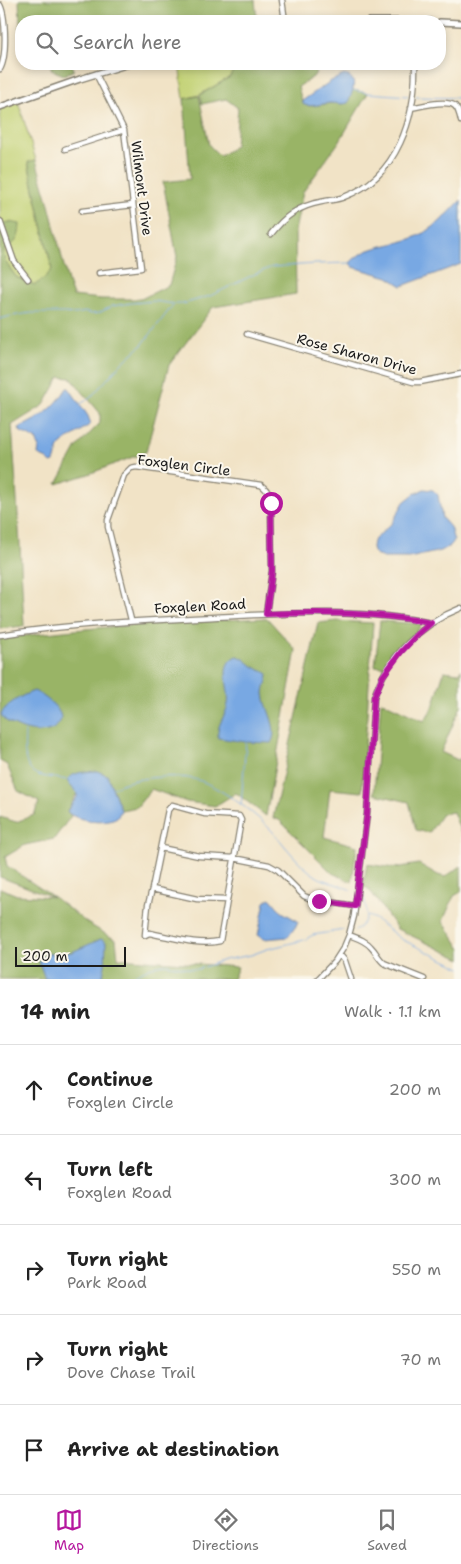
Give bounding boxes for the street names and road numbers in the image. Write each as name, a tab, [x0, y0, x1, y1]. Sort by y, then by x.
street label: Wilmont Drive	[127, 139, 157, 237]
street label: Rose Sharon Drive	[295, 329, 419, 379]
street label: Foxglen Circle	[137, 450, 232, 480]
street label: Foxglen Road	[154, 595, 246, 617]

